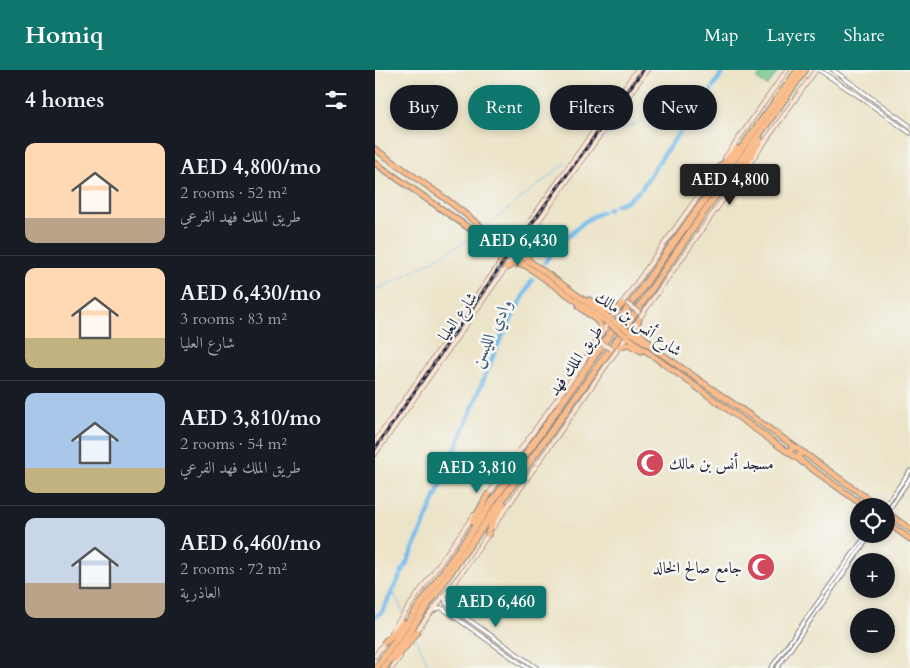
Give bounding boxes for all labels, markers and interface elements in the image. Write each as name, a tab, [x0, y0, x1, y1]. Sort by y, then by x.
text: Homiq	[25, 19, 104, 52]
text: Map	[704, 23, 739, 48]
text: Layers	[767, 23, 816, 48]
text: Share	[844, 23, 885, 48]
chip: Buy	[390, 85, 458, 130]
chip: Rent	[468, 85, 540, 130]
chip: Filters	[550, 85, 633, 130]
chip: New	[643, 85, 717, 130]
text: 4 homes	[25, 86, 104, 115]
icon: filters	[322, 86, 350, 114]
text: AED 4,800/mo	[180, 153, 321, 182]
icon: home	[65, 163, 125, 223]
pin: AED 4,800	[673, 164, 787, 206]
text: AED 4,800	[691, 169, 769, 191]
text: 2 rooms · 52 m²	[180, 182, 287, 204]
text: طريق الملك فهد الفرعي	[180, 206, 301, 228]
pin: AED 6,430	[461, 224, 575, 267]
text: AED 6,430	[479, 230, 557, 252]
text: AED 6,430/mo	[180, 279, 321, 308]
street label: شارع أنس بن مالك	[590, 285, 687, 363]
icon: home	[65, 288, 125, 348]
street label: شارع العليا	[433, 288, 484, 347]
water label: وادي الليسن	[464, 294, 521, 373]
text: 3 rooms · 83 m²	[180, 308, 287, 330]
street label: طريق الملك فهد	[543, 321, 608, 400]
text: شارع العليا	[180, 332, 235, 354]
text: AED 3,810/mo	[180, 404, 321, 433]
icon: home	[65, 413, 125, 473]
text: 2 rooms · 54 m²	[180, 433, 287, 455]
mosque icon: مسجد أنس بن مالك	[635, 448, 665, 478]
pin: AED 3,810	[420, 452, 534, 494]
place label: مسجد أنس بن مالك	[669, 452, 774, 475]
text: طريق الملك فهد الفرعي	[180, 457, 301, 479]
text: AED 3,810	[438, 457, 516, 479]
map controls	[850, 498, 895, 653]
button: locate	[850, 498, 895, 543]
text: AED 6,460/mo	[180, 529, 321, 558]
icon: home	[65, 538, 125, 598]
mosque icon: جامع صالح الخالد	[746, 552, 776, 582]
button: +	[850, 553, 895, 598]
place label: جامع صالح الخالد	[653, 557, 742, 583]
text: 2 rooms · 72 m²	[180, 558, 287, 580]
text: العاذرية	[180, 582, 220, 604]
pin: AED 6,460	[439, 586, 553, 628]
text: AED 6,460	[457, 591, 535, 613]
button: −	[850, 608, 895, 653]

